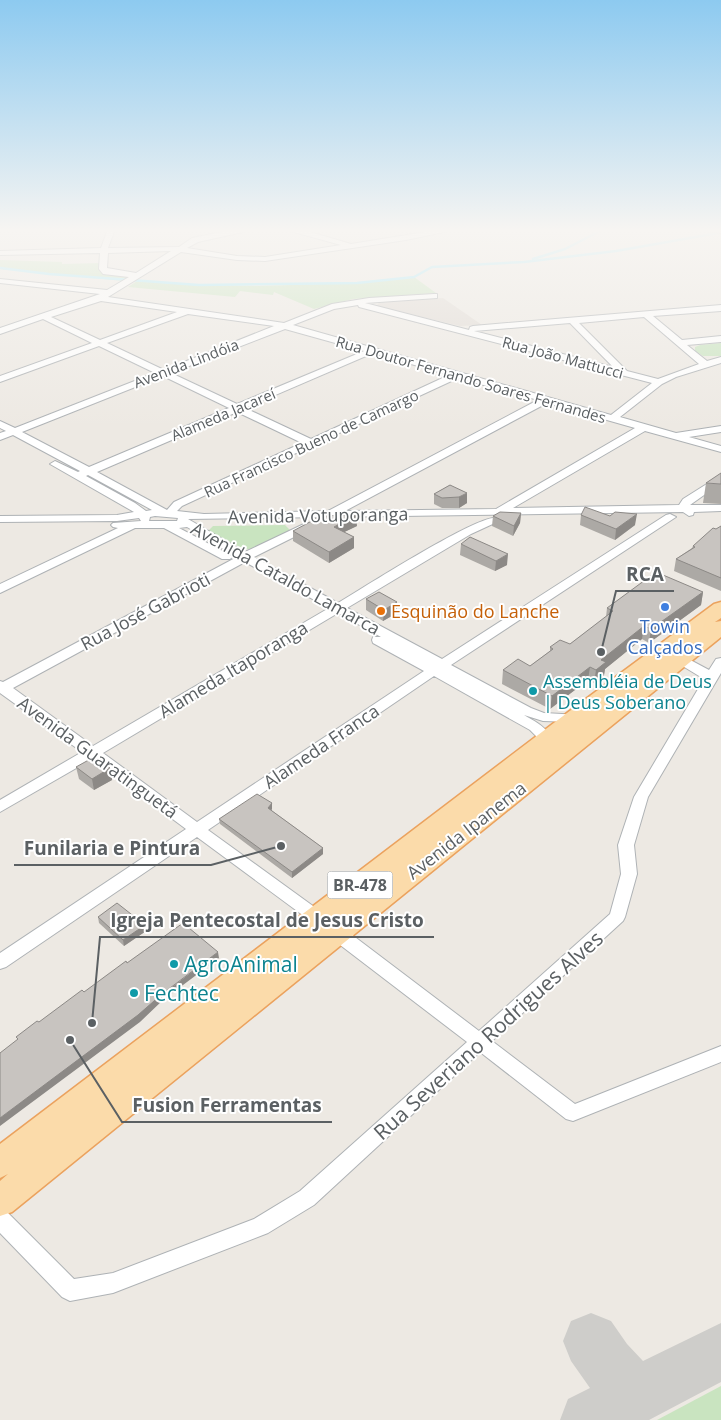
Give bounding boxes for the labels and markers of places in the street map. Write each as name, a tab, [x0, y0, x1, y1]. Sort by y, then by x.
callout: RCA	[616, 557, 674, 591]
place label: Esquinão do Lanche	[391, 599, 559, 623]
marker: Towin Calçados	[659, 601, 671, 613]
marker: Esquinão do Lanche	[375, 605, 387, 617]
place label: Towin Calçados	[628, 614, 702, 659]
place label: Assembléia de Deus | Deus Soberano	[543, 669, 712, 714]
marker: Assembléia de Deus | Deus Soberano	[527, 685, 539, 697]
callout: Funilaria e Pintura	[14, 831, 211, 865]
callout: Igreja Pentecostal de Jesus Cristo	[100, 903, 434, 937]
place label: AgroAnimal	[184, 950, 298, 978]
marker: AgroAnimal	[168, 958, 180, 970]
place label: Fechtec	[144, 979, 219, 1007]
marker: Fechtec	[128, 987, 140, 999]
callout: Fusion Ferramentas	[122, 1088, 332, 1122]

